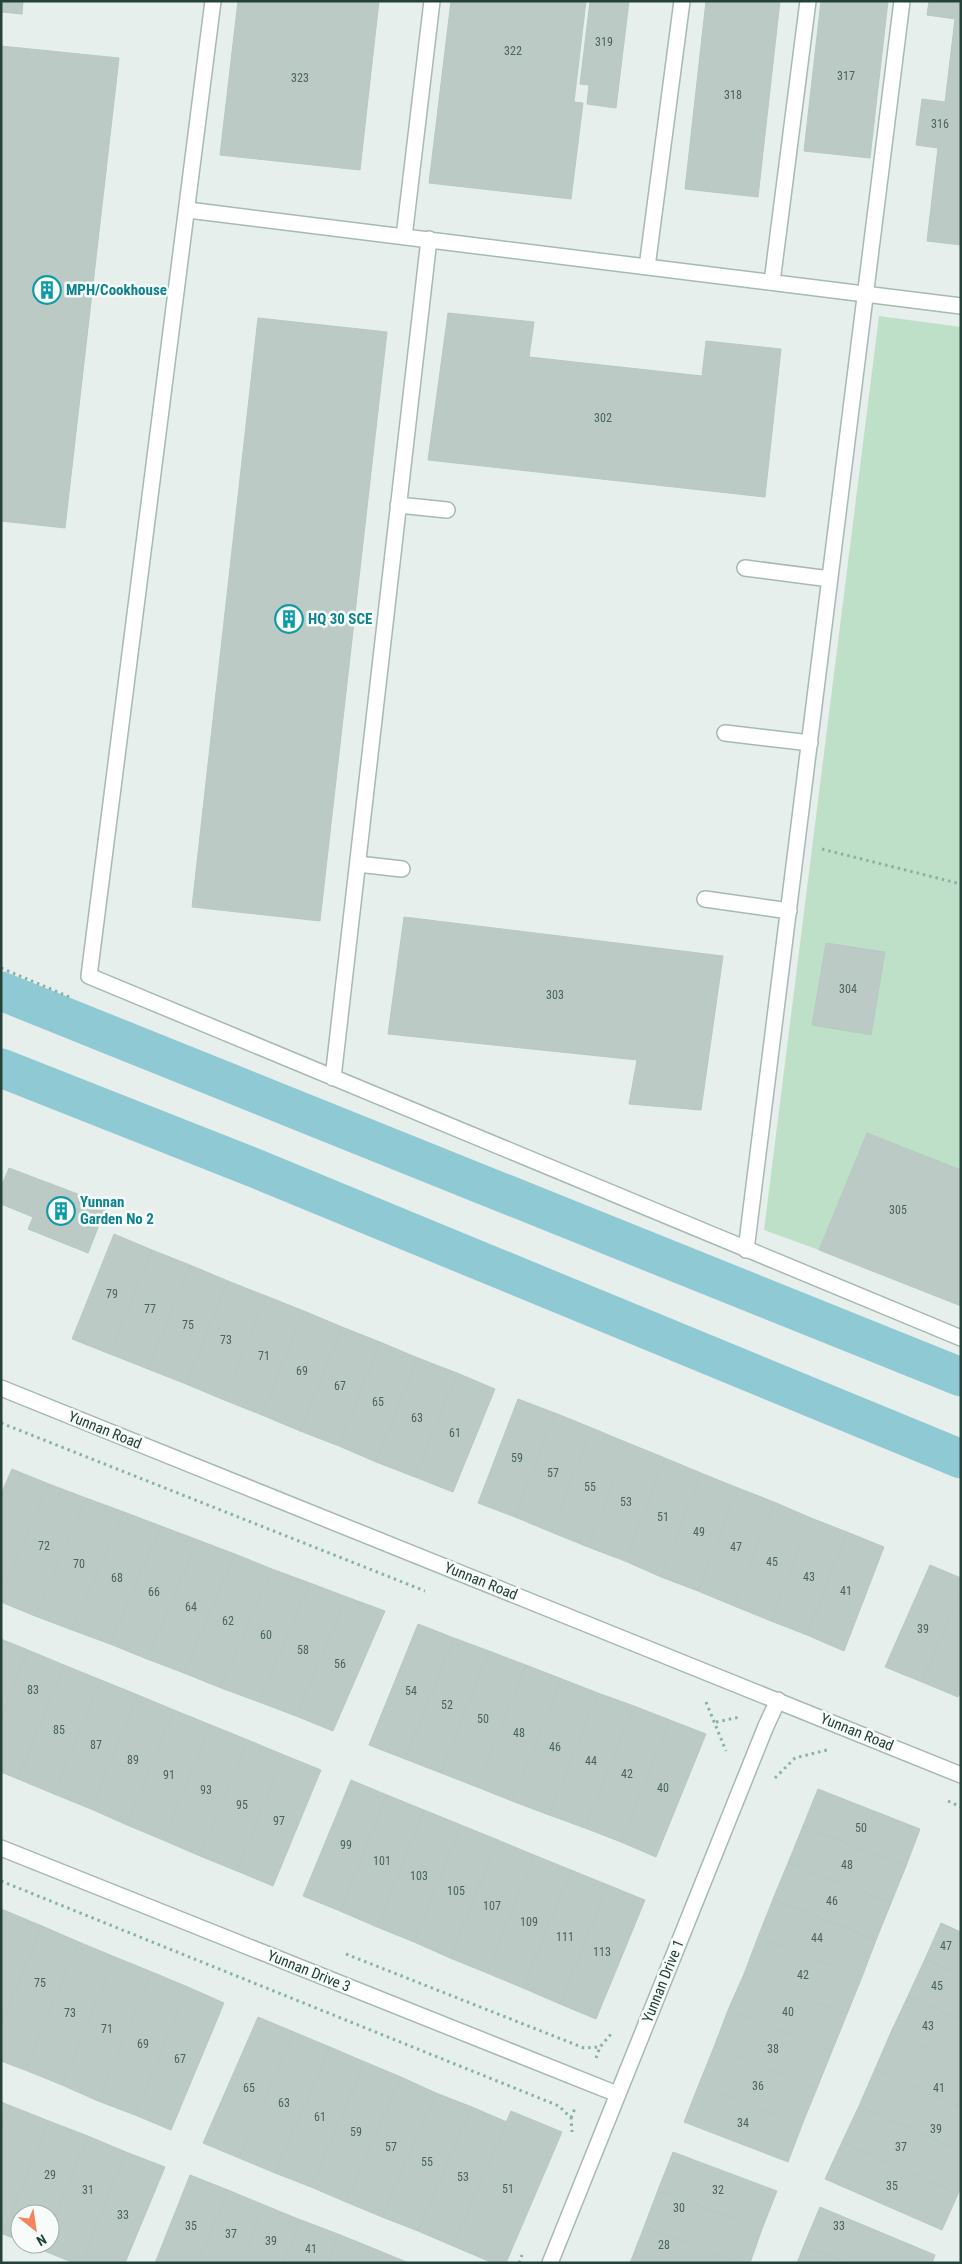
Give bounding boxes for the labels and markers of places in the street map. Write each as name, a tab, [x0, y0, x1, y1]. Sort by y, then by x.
building icon: MPH/Cookhouse	[32, 275, 62, 305]
place label: MPH/Cookhouse	[66, 281, 167, 299]
building icon: HQ 30 SCE	[274, 604, 304, 634]
place label: HQ 30 SCE	[308, 610, 372, 628]
place label: Yunnan Garden No 2	[80, 1193, 154, 1228]
building icon: Yunnan Garden No 2	[46, 1196, 76, 1226]

